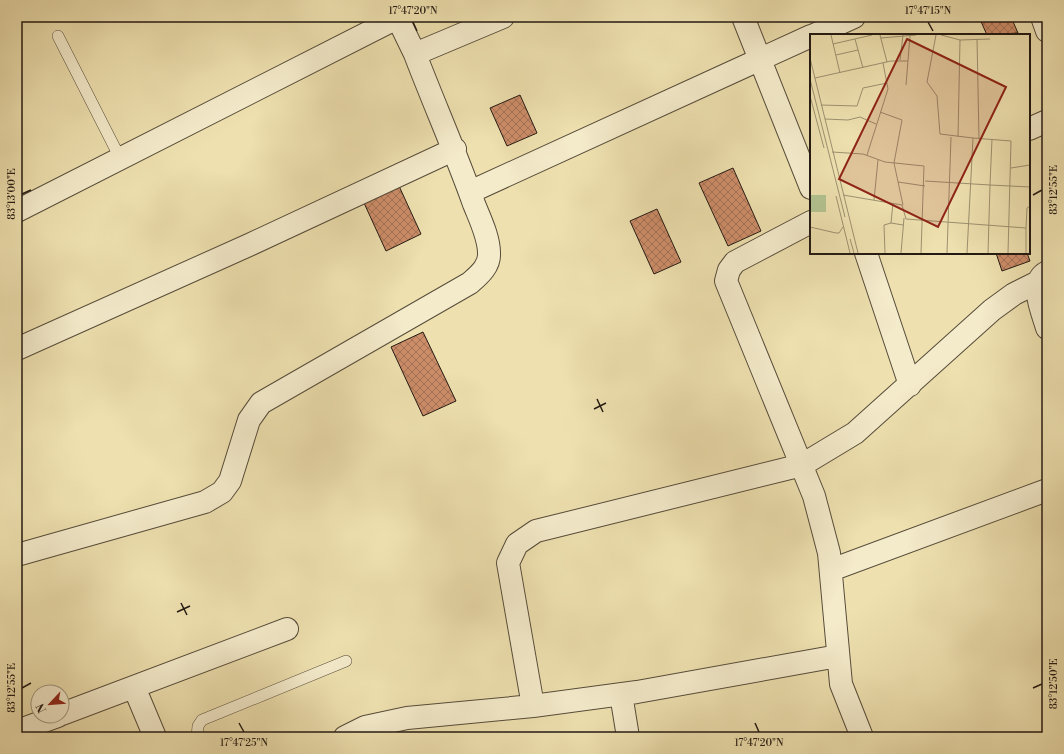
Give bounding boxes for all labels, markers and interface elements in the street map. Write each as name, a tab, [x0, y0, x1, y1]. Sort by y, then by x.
text: 17°47'20"N	[388, 5, 438, 17]
text: 17°47'15"N	[905, 5, 952, 17]
inset map	[810, 34, 1030, 254]
text: 83°12'55"E	[1048, 165, 1060, 215]
text: 83°13'00"E	[6, 168, 18, 220]
text: 83°12'50"E	[1048, 659, 1060, 709]
text: 83°12'55"E	[6, 663, 18, 713]
north arrow	[30, 684, 70, 724]
text: N	[34, 701, 50, 715]
text: 17°47'25"N	[220, 737, 269, 749]
text: 17°47'20"N	[734, 737, 784, 749]

